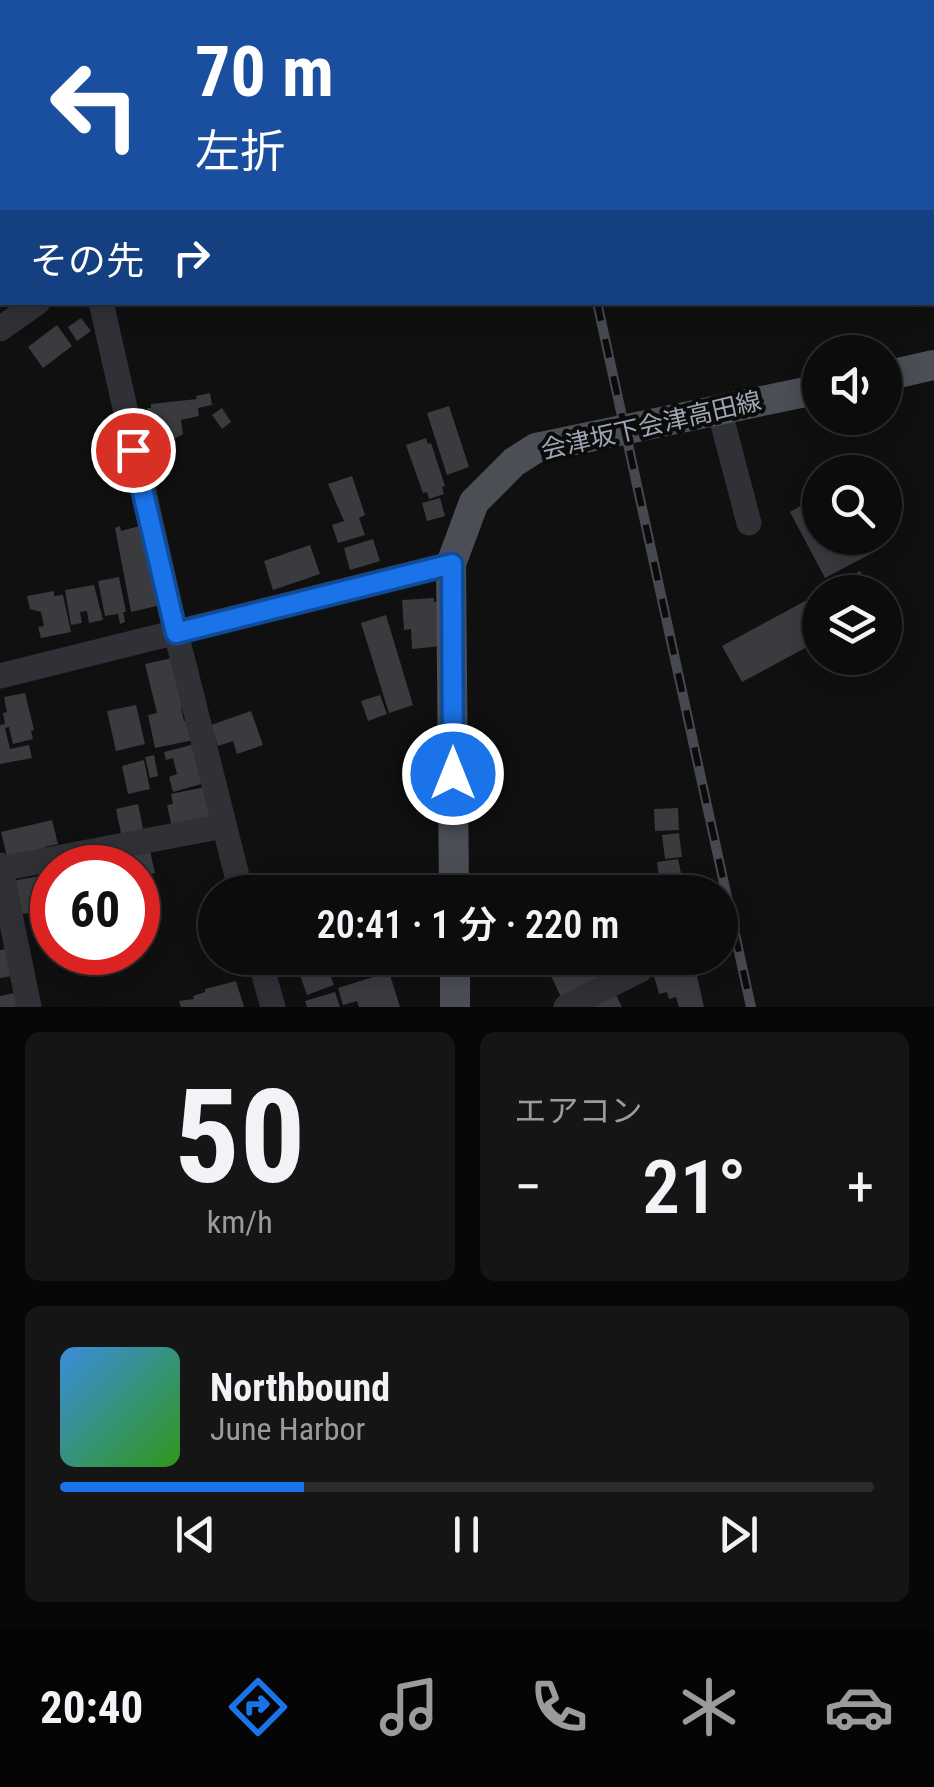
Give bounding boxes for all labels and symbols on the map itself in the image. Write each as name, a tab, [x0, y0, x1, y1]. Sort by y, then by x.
street label: 会津坂下会津高田線	[538, 386, 764, 465]
pin	[91, 408, 176, 493]
position arrow	[401, 722, 505, 826]
speed limit sign: 60	[30, 845, 160, 975]

